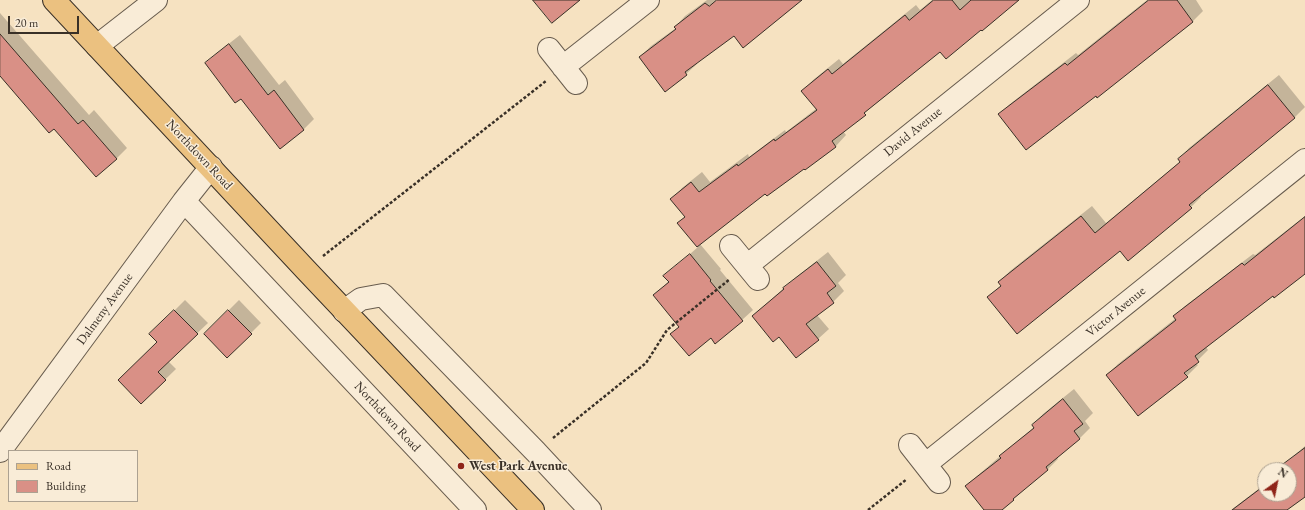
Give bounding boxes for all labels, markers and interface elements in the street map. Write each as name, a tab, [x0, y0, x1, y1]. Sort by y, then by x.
scale bar	[10, 8, 81, 34]
text: 20 m	[15, 15, 38, 31]
street label: David Avenue	[881, 104, 945, 160]
street label: Northdown Road	[163, 117, 235, 193]
street label: Dalmeny Avenue	[74, 270, 136, 348]
street label: Victor Avenue	[1083, 283, 1149, 341]
street label: Northdown Road	[351, 379, 423, 455]
legend	[8, 450, 138, 502]
text: Road	[46, 458, 71, 474]
place label: West Park Avenue	[469, 458, 567, 474]
marker: West Park Avenue	[456, 461, 466, 471]
north arrow	[1257, 462, 1297, 502]
text: N	[1275, 464, 1291, 481]
text: Building	[46, 478, 86, 494]

